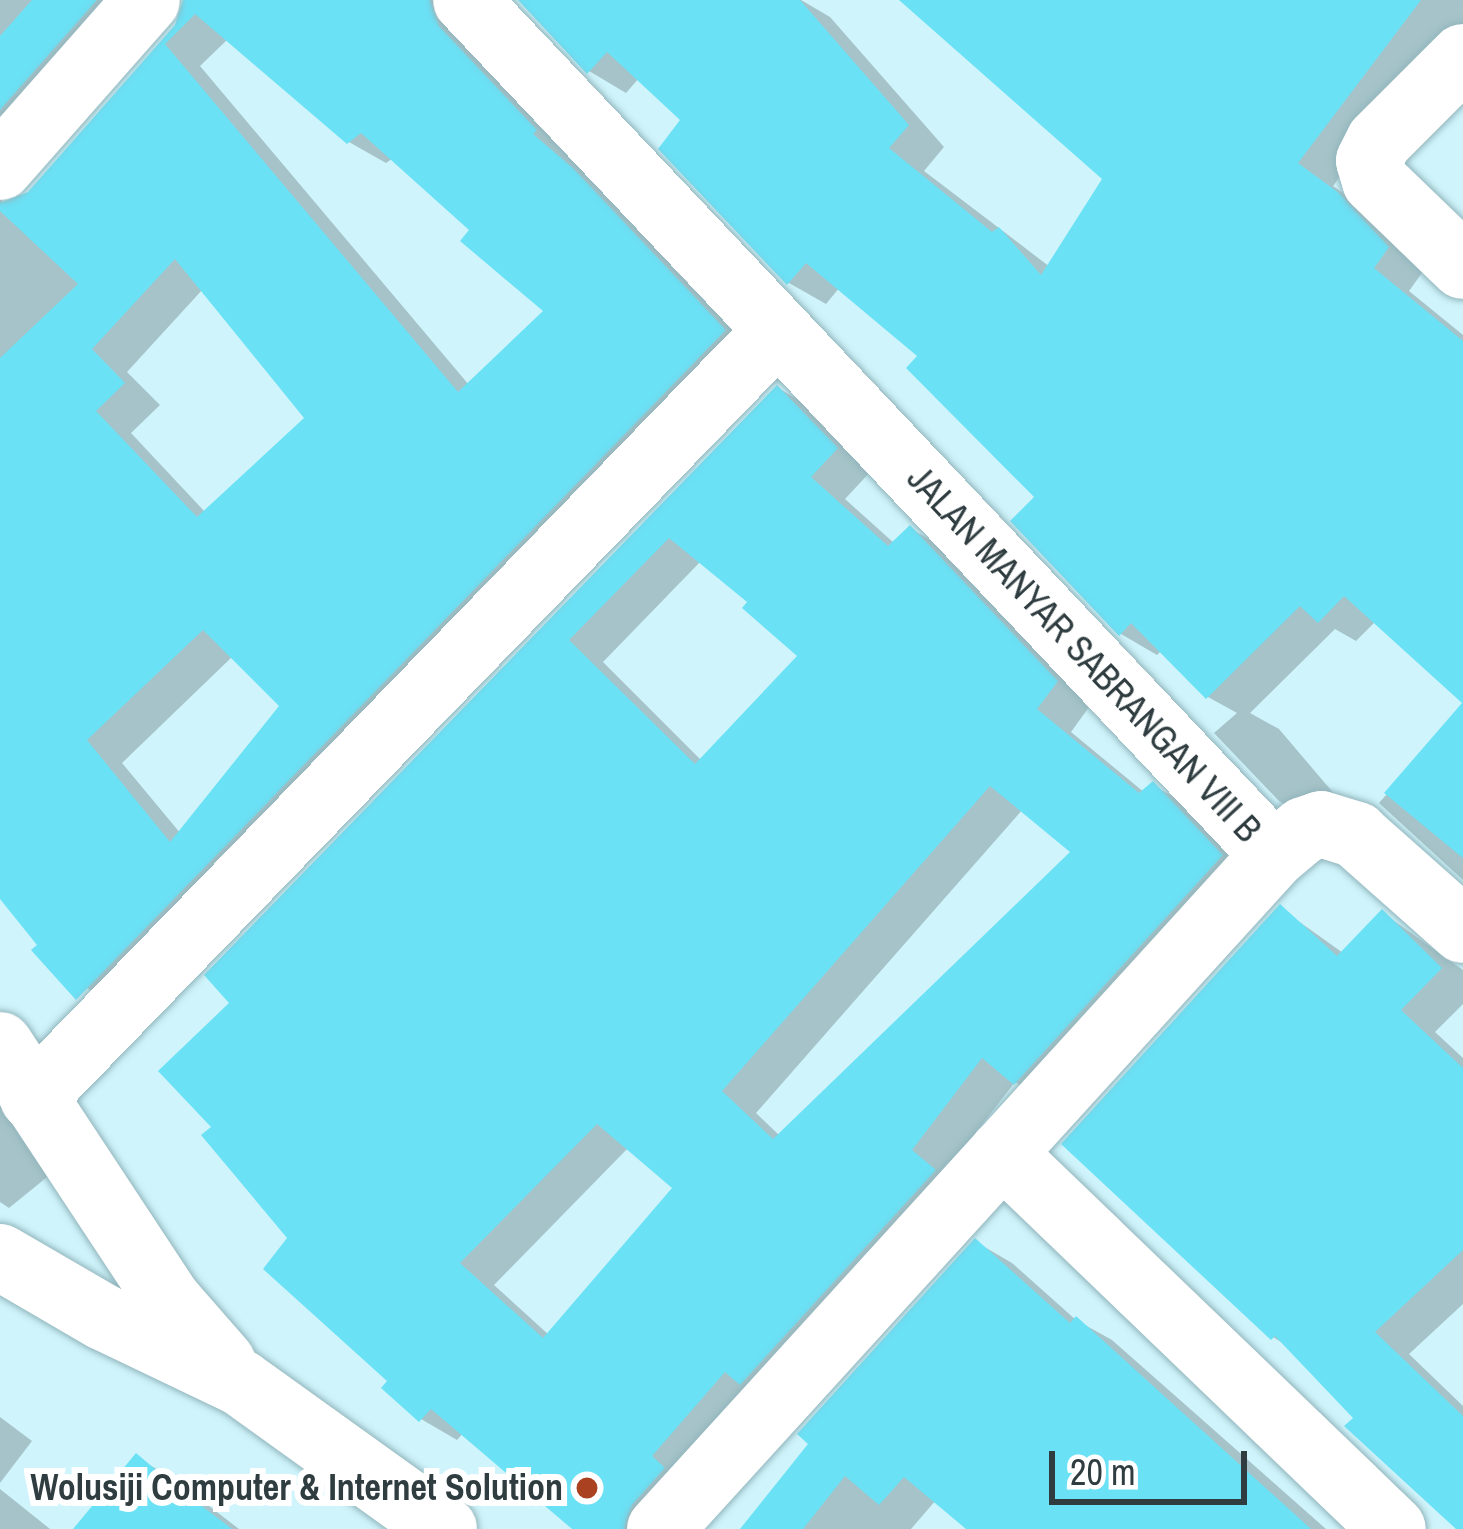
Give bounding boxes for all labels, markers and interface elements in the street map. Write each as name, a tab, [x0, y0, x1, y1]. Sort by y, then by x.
street label: JALAN MANYAR SABRANGAN VIII B	[898, 457, 1270, 851]
scale bar	[1055, 1427, 1253, 1501]
text: 20 m	[1070, 1448, 1136, 1496]
place label: Wolusiji Computer & Internet Solution	[30, 1466, 563, 1510]
marker: Wolusiji Computer & Internet Solution	[574, 1475, 600, 1501]

